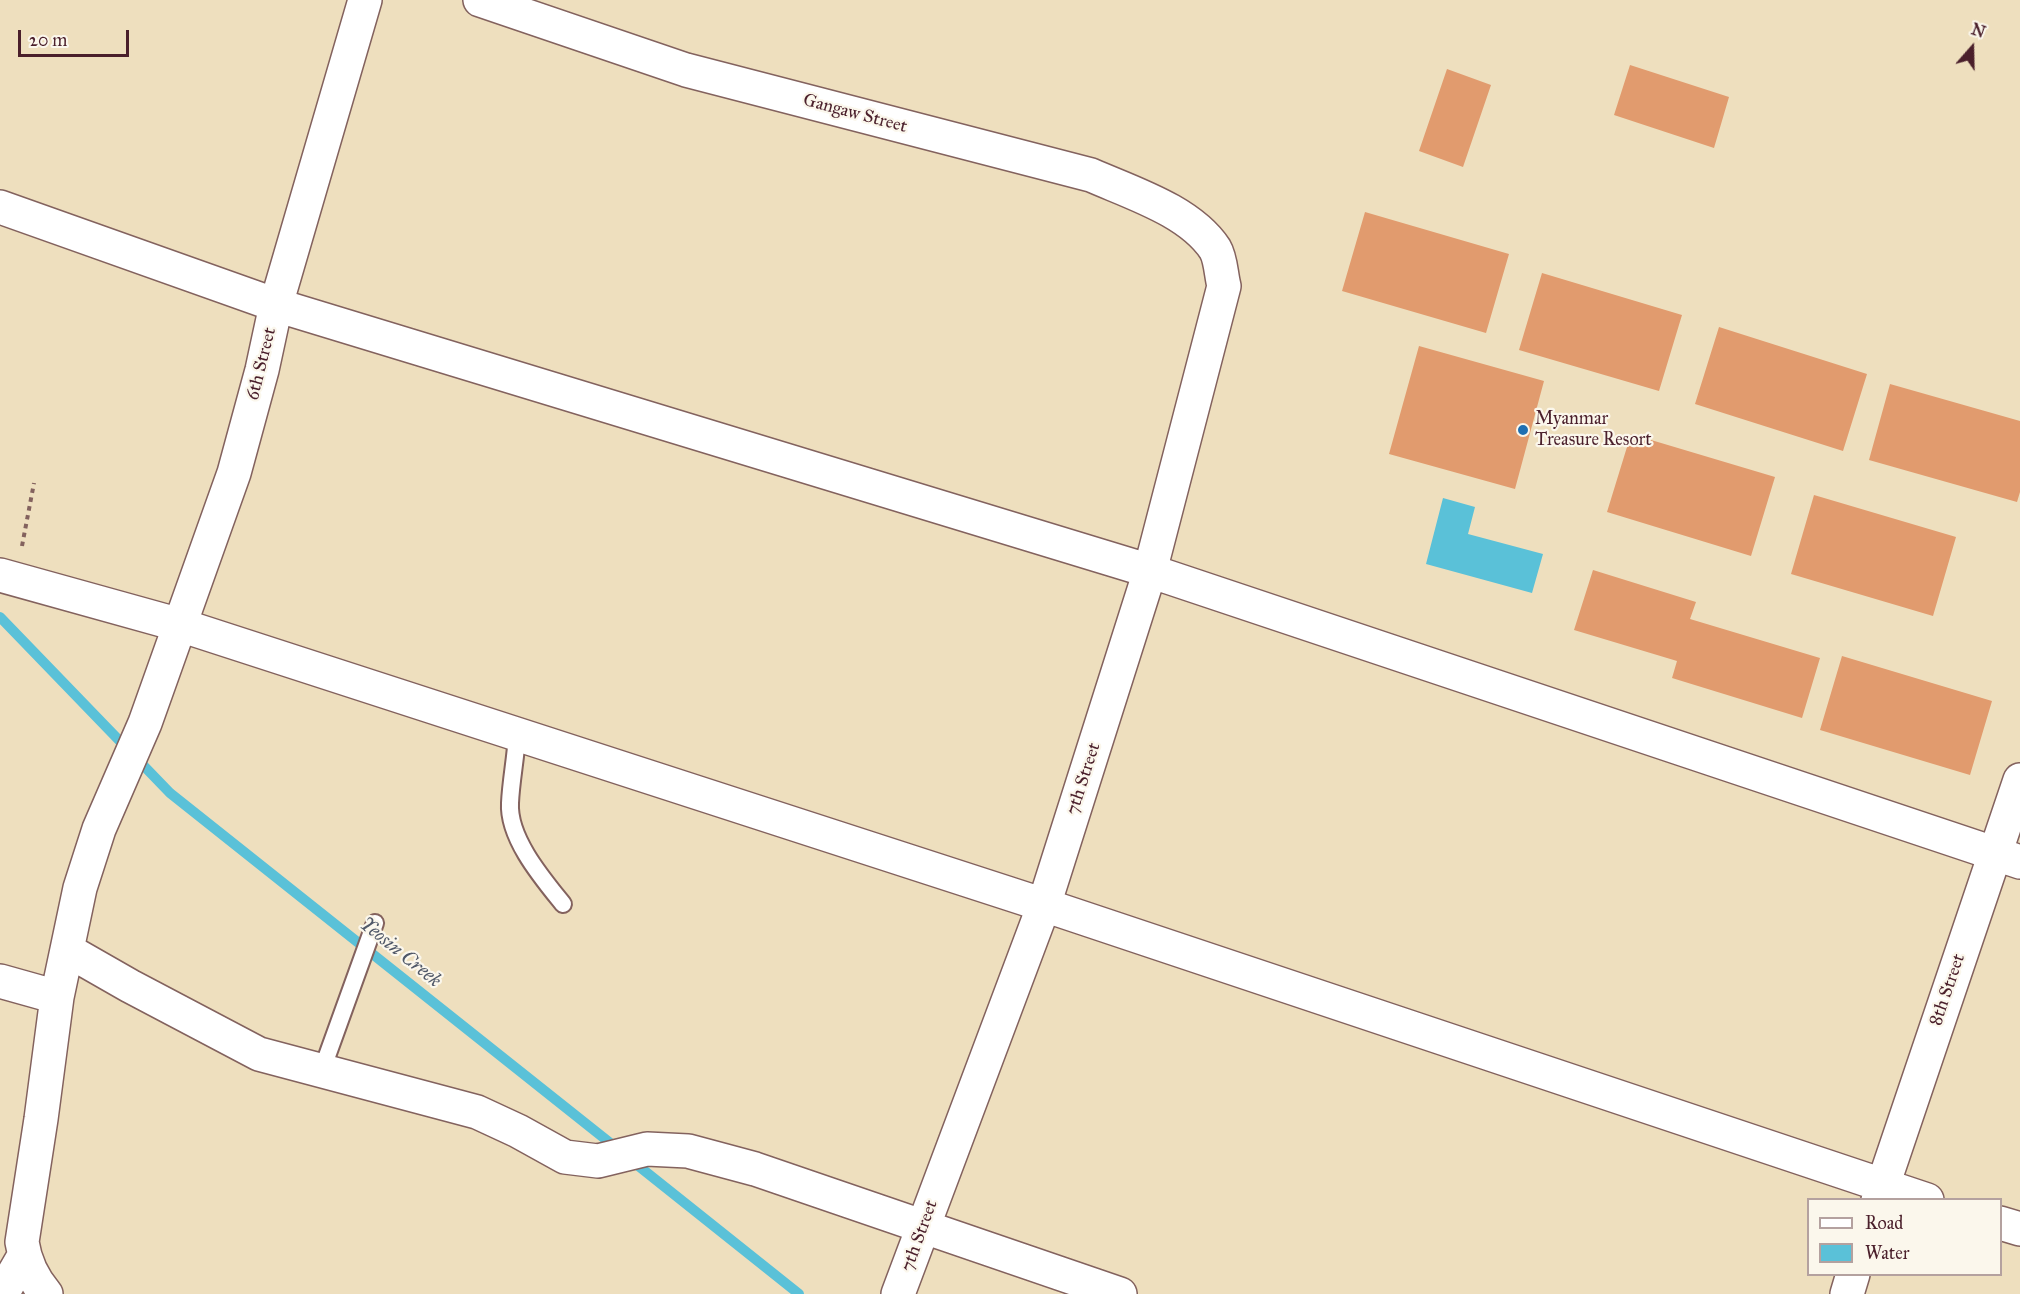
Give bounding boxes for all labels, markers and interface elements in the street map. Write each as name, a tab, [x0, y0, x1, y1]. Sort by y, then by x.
scale bar	[21, 18, 132, 56]
north arrow	[1942, 18, 2002, 78]
text: N	[1969, 19, 1988, 42]
text: 20 m	[29, 29, 67, 51]
street label: Gangaw Street	[801, 90, 909, 138]
street label: 6th Street	[243, 325, 281, 403]
place label: Myanmar Treasure Resort	[1535, 409, 1652, 452]
marker: Myanmar Treasure Resort	[1516, 423, 1530, 437]
street label: 7th Street	[1062, 740, 1106, 818]
water label: Yeosin Creek	[354, 913, 446, 993]
street label: 8th Street	[1926, 951, 1970, 1029]
street label: 7th Street	[897, 1197, 943, 1275]
legend	[1807, 1198, 2002, 1276]
text: Road	[1865, 1212, 1903, 1234]
text: Water	[1865, 1242, 1909, 1264]

